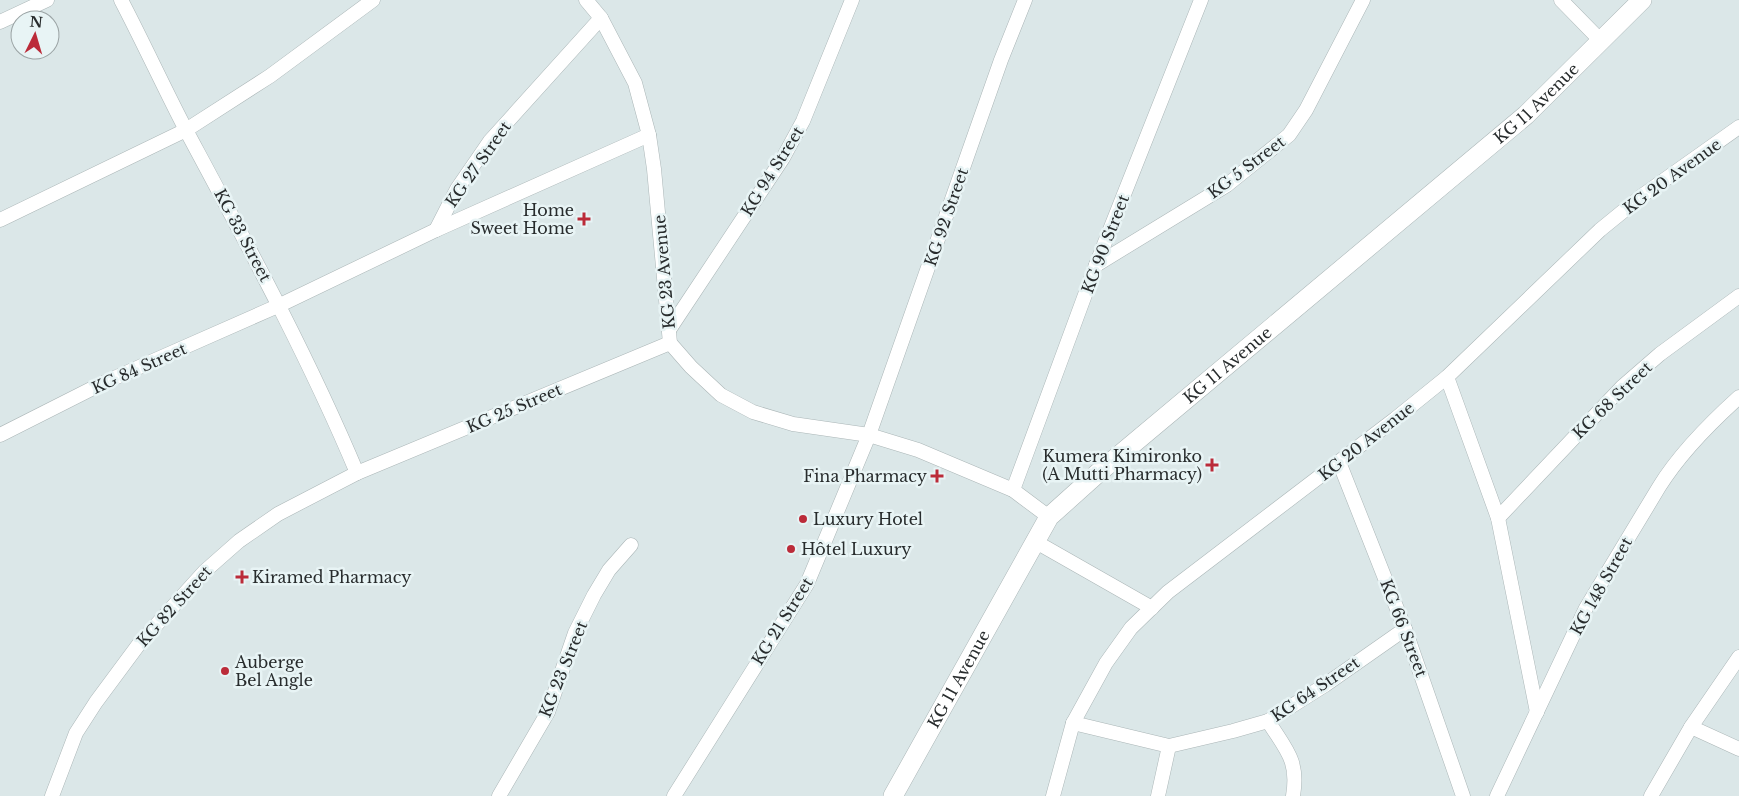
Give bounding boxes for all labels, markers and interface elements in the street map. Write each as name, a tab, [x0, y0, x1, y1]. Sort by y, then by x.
north arrow	[10, 10, 60, 60]
text: N	[29, 13, 43, 32]
street label: KG 11 Avenue	[1490, 59, 1583, 148]
street label: KG 27 Street	[441, 117, 515, 211]
street label: KG 94 Street	[736, 122, 808, 220]
street label: KG 5 Street	[1203, 131, 1289, 203]
street label: KG 20 Avenue	[1619, 134, 1725, 218]
street label: KG 92 Street	[920, 165, 972, 269]
street label: KG 33 Street	[210, 185, 276, 285]
street label: KG 90 Street	[1077, 192, 1133, 296]
place label: Home Sweet Home	[470, 200, 574, 238]
marker: Home Sweet Home	[578, 213, 590, 225]
street label: KG 23 Avenue	[649, 214, 679, 330]
street label: KG 11 Avenue	[1179, 322, 1276, 408]
street label: KG 84 Street	[88, 338, 190, 398]
street label: KG 68 Street	[1568, 357, 1656, 443]
street label: KG 25 Street	[463, 379, 565, 437]
street label: KG 20 Avenue	[1314, 397, 1418, 485]
place label: Kumera Kimironko (A Mutti Pharmacy)	[1042, 446, 1202, 484]
marker: Kumera Kimironko (A Mutti Pharmacy)	[1206, 459, 1218, 471]
place label: Fina Pharmacy	[803, 466, 928, 486]
marker: Fina Pharmacy	[931, 470, 943, 482]
place label: Luxury Hotel	[813, 509, 923, 529]
marker: Luxury Hotel	[797, 513, 809, 525]
street label: KG 148 Street	[1566, 534, 1636, 638]
place label: Hôtel Luxury	[801, 539, 912, 559]
marker: Hôtel Luxury	[785, 543, 797, 555]
street label: KG 82 Street	[132, 561, 216, 651]
place label: Kiramed Pharmacy	[252, 567, 412, 587]
marker: Kiramed Pharmacy	[236, 571, 248, 583]
street label: KG 21 Street	[747, 573, 817, 669]
street label: KG 66 Street	[1376, 576, 1432, 680]
street label: KG 23 Street	[535, 618, 591, 720]
street label: KG 11 Avenue	[923, 627, 994, 732]
place label: Auberge Bel Angle	[234, 652, 313, 690]
street label: KG 64 Street	[1267, 652, 1363, 726]
marker: Auberge Bel Angle	[219, 665, 231, 677]

